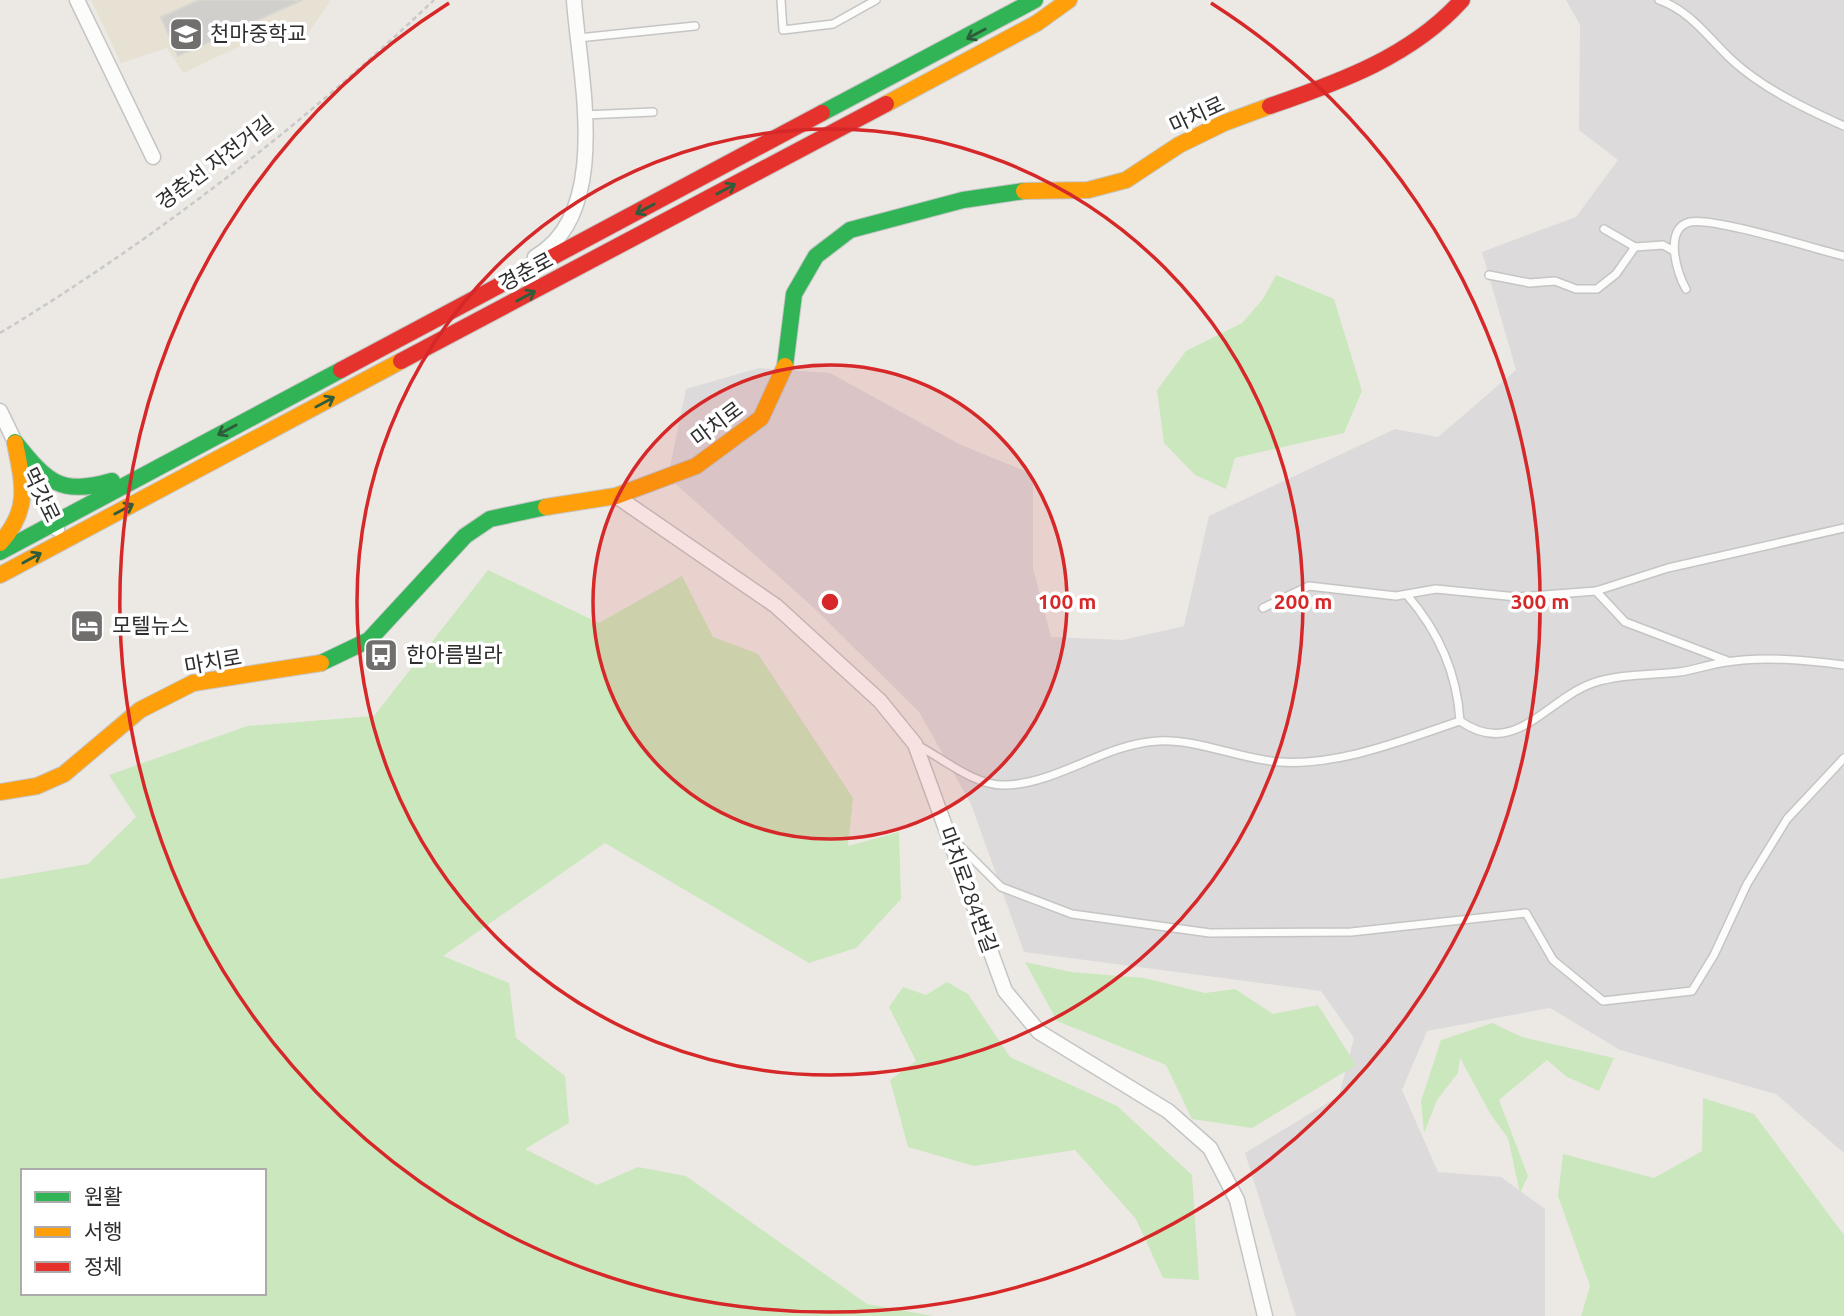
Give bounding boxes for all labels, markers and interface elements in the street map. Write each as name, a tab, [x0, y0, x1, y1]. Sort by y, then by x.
school or university icon: 천마중학교	[167, 15, 205, 53]
place label: 천마중학교	[210, 21, 307, 45]
one-way arrow	[966, 28, 987, 41]
street label: 마치로	[1165, 91, 1228, 137]
street label: 경춘선 자전거길	[151, 110, 278, 214]
one-way arrow	[716, 182, 736, 196]
one-way arrow	[635, 203, 656, 217]
street label: 경춘로	[494, 247, 557, 295]
one-way arrow	[515, 289, 536, 302]
one-way arrow	[314, 395, 335, 409]
street label: 마치로	[686, 396, 747, 450]
one-way arrow	[218, 424, 238, 438]
street label: 먹갓로	[18, 463, 65, 526]
one-way arrow	[113, 501, 133, 515]
one-way arrow	[21, 551, 41, 565]
text: 100 m	[1038, 589, 1096, 613]
text: 200 m	[1274, 589, 1332, 613]
text: 300 m	[1511, 589, 1569, 613]
centre of rings	[818, 590, 842, 614]
hotel icon: 모텔뉴스	[68, 607, 106, 645]
place label: 모텔뉴스	[112, 613, 189, 637]
bus stop icon: 한아름빌라	[362, 636, 400, 674]
place label: 한아름빌라	[406, 642, 503, 666]
street label: 마치로	[182, 644, 243, 678]
street label: 마치로284번길	[935, 823, 1003, 956]
legend	[21, 1169, 266, 1295]
text: 원활	[84, 1184, 123, 1208]
text: 서행	[84, 1219, 123, 1243]
text: 정체	[84, 1254, 123, 1278]

